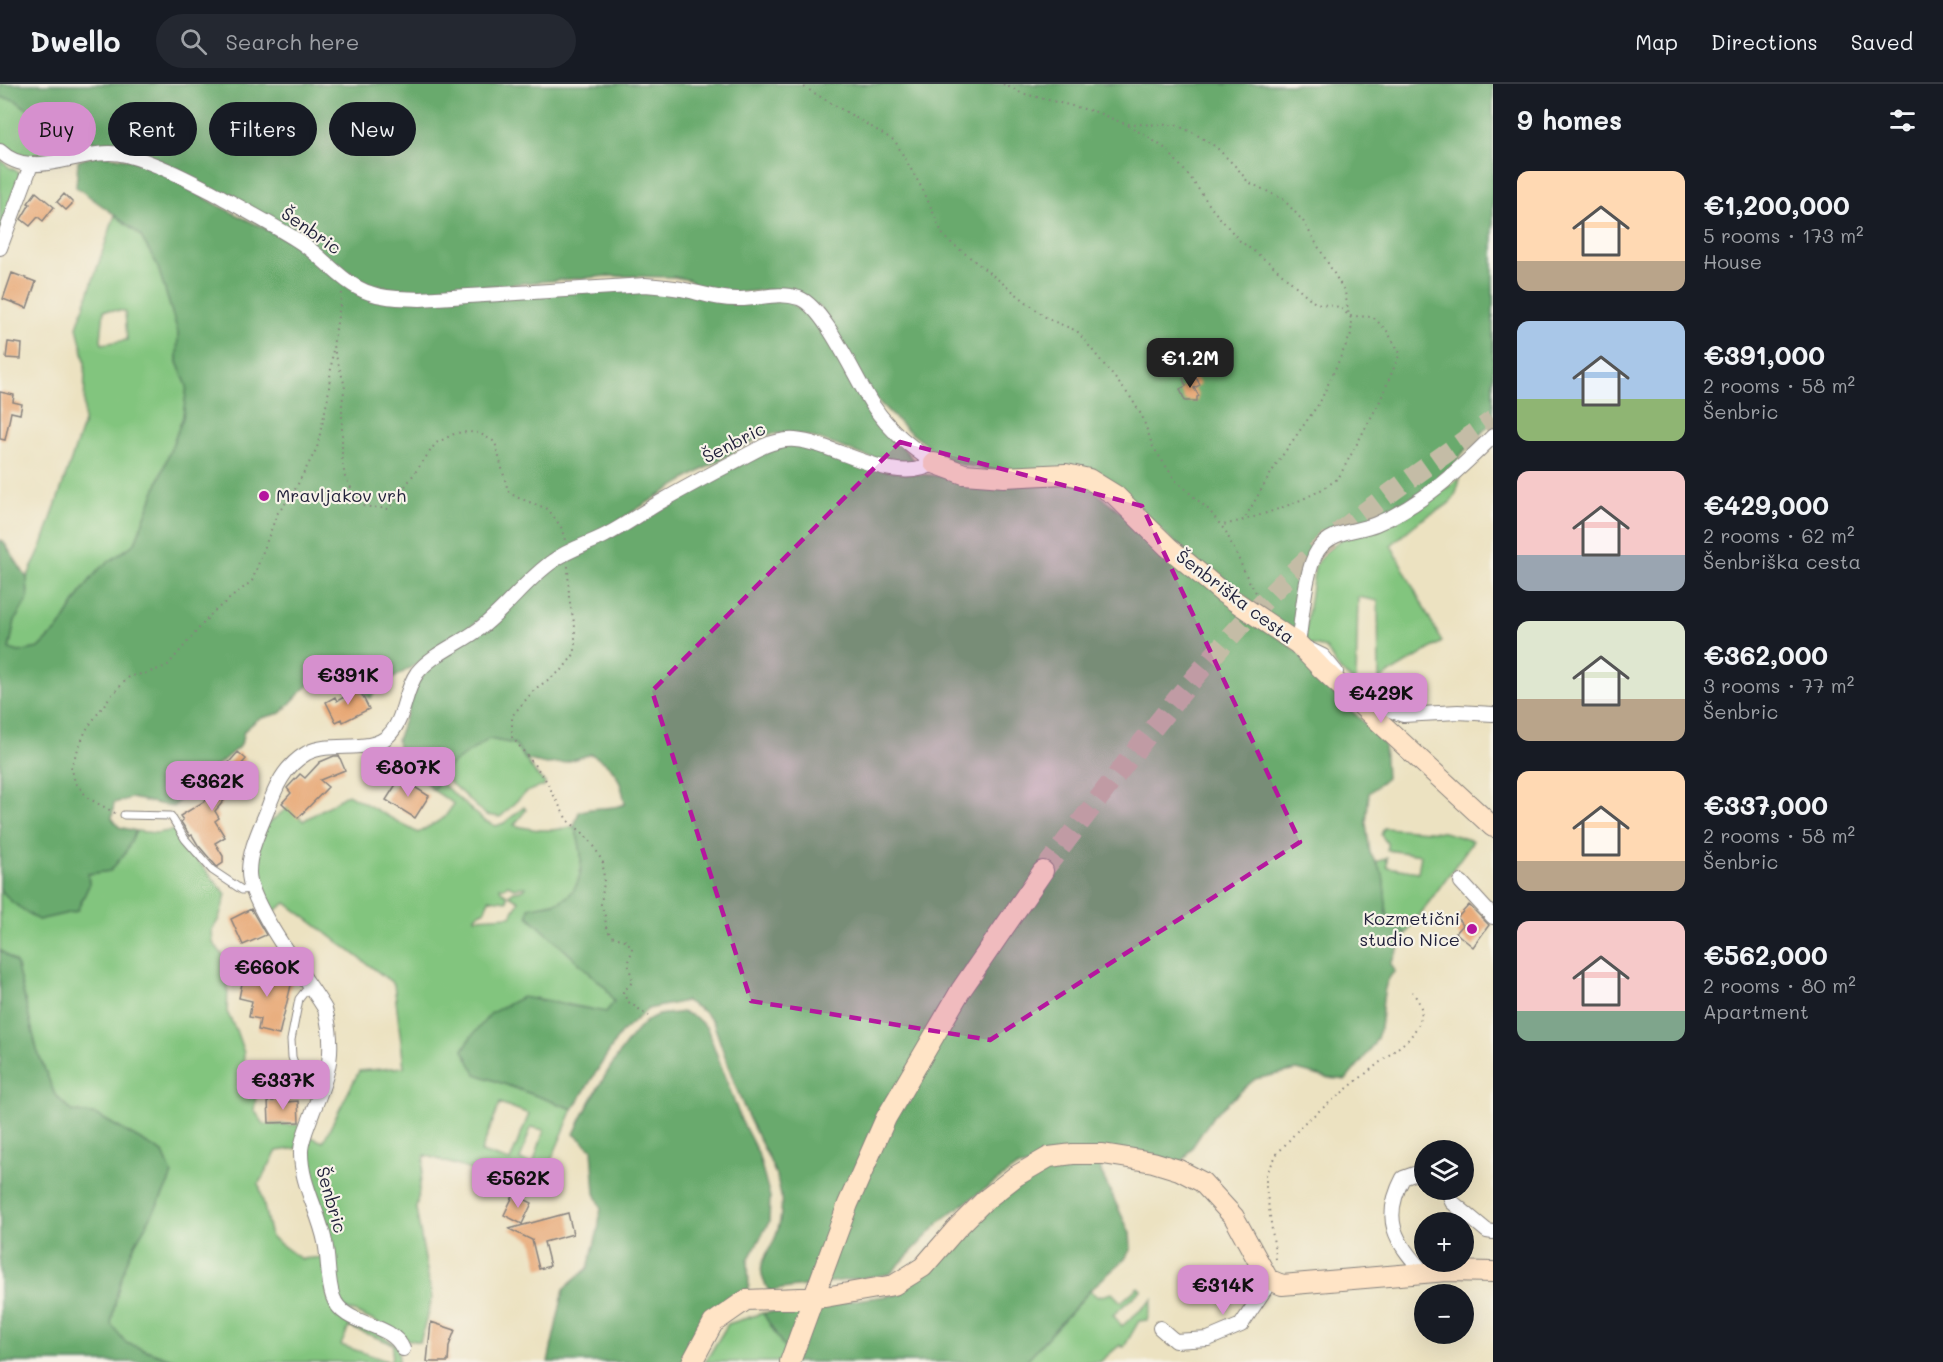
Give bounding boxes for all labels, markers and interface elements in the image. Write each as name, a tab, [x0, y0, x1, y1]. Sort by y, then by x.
search box	[156, 14, 576, 68]
text: Dwello	[30, 23, 120, 59]
icon: search	[177, 25, 210, 58]
text: Search here	[225, 27, 359, 56]
text: Map	[1635, 28, 1678, 55]
text: Directions	[1711, 28, 1818, 55]
text: Saved	[1851, 28, 1913, 55]
chip: Buy	[18, 102, 96, 156]
chip: Rent	[108, 102, 197, 156]
chip: Filters	[209, 102, 317, 156]
chip: New	[329, 102, 416, 156]
text: 9 homes	[1517, 103, 1622, 137]
icon: filters	[1886, 104, 1919, 137]
text: €1,200,000	[1703, 188, 1850, 222]
icon: home	[1565, 195, 1637, 267]
street label: Šenbric	[277, 201, 346, 259]
text: 5 rooms · 173 m²	[1703, 222, 1864, 248]
text: House	[1703, 248, 1762, 274]
pin: €1.2M	[1148, 338, 1232, 389]
text: €391,000	[1703, 338, 1825, 372]
text: €1.2M	[1161, 344, 1219, 370]
icon: home	[1565, 345, 1637, 417]
text: 2 rooms · 58 m²	[1703, 372, 1855, 398]
text: Šenbric	[1703, 398, 1778, 424]
street label: Šenbric	[698, 416, 769, 468]
place label: Mravljakov vrh	[276, 483, 406, 507]
text: €429,000	[1703, 488, 1829, 522]
marker: Mravljakov vrh	[257, 489, 271, 503]
icon: home	[1565, 495, 1637, 567]
text: 2 rooms · 62 m²	[1703, 522, 1855, 548]
street label: Šenbriška cesta	[1172, 544, 1300, 649]
text: Šenbriška cesta	[1703, 548, 1861, 574]
text: €362,000	[1703, 638, 1828, 672]
icon: home	[1565, 645, 1637, 717]
pin: €391K	[306, 655, 390, 706]
text: €391K	[317, 661, 379, 687]
text: 3 rooms · 77 m²	[1703, 672, 1854, 698]
pin: €429K	[1339, 673, 1423, 724]
text: €429K	[1348, 679, 1414, 705]
text: Šenbric	[1703, 698, 1778, 724]
pin: €807K	[366, 747, 450, 798]
text: €807K	[375, 753, 441, 779]
pin: €362K	[170, 761, 254, 812]
text: €362K	[180, 767, 244, 793]
text: €337,000	[1703, 788, 1828, 822]
icon: home	[1565, 795, 1637, 867]
text: 2 rooms · 58 m²	[1703, 822, 1855, 848]
text: Šenbric	[1703, 848, 1778, 874]
place label: Kozmetični studio Nice	[1360, 906, 1460, 951]
marker: Kozmetični studio Nice	[1465, 922, 1479, 936]
text: €562,000	[1703, 938, 1828, 972]
icon: home	[1565, 945, 1637, 1017]
pin: €660K	[225, 947, 309, 998]
text: €660K	[234, 953, 300, 979]
text: 2 rooms · 80 m²	[1703, 972, 1856, 998]
text: Apartment	[1703, 998, 1809, 1024]
pin: €337K	[241, 1060, 325, 1111]
text: €337K	[251, 1066, 315, 1092]
map controls	[1414, 1140, 1474, 1344]
button: layers	[1414, 1140, 1474, 1200]
pin: €562K	[476, 1158, 560, 1209]
street label: Šenbric	[311, 1164, 353, 1236]
text: €562K	[486, 1164, 550, 1190]
button: +	[1414, 1212, 1474, 1272]
pin: €314K	[1181, 1265, 1265, 1316]
text: €314K	[1192, 1271, 1254, 1297]
button: −	[1414, 1284, 1474, 1344]

